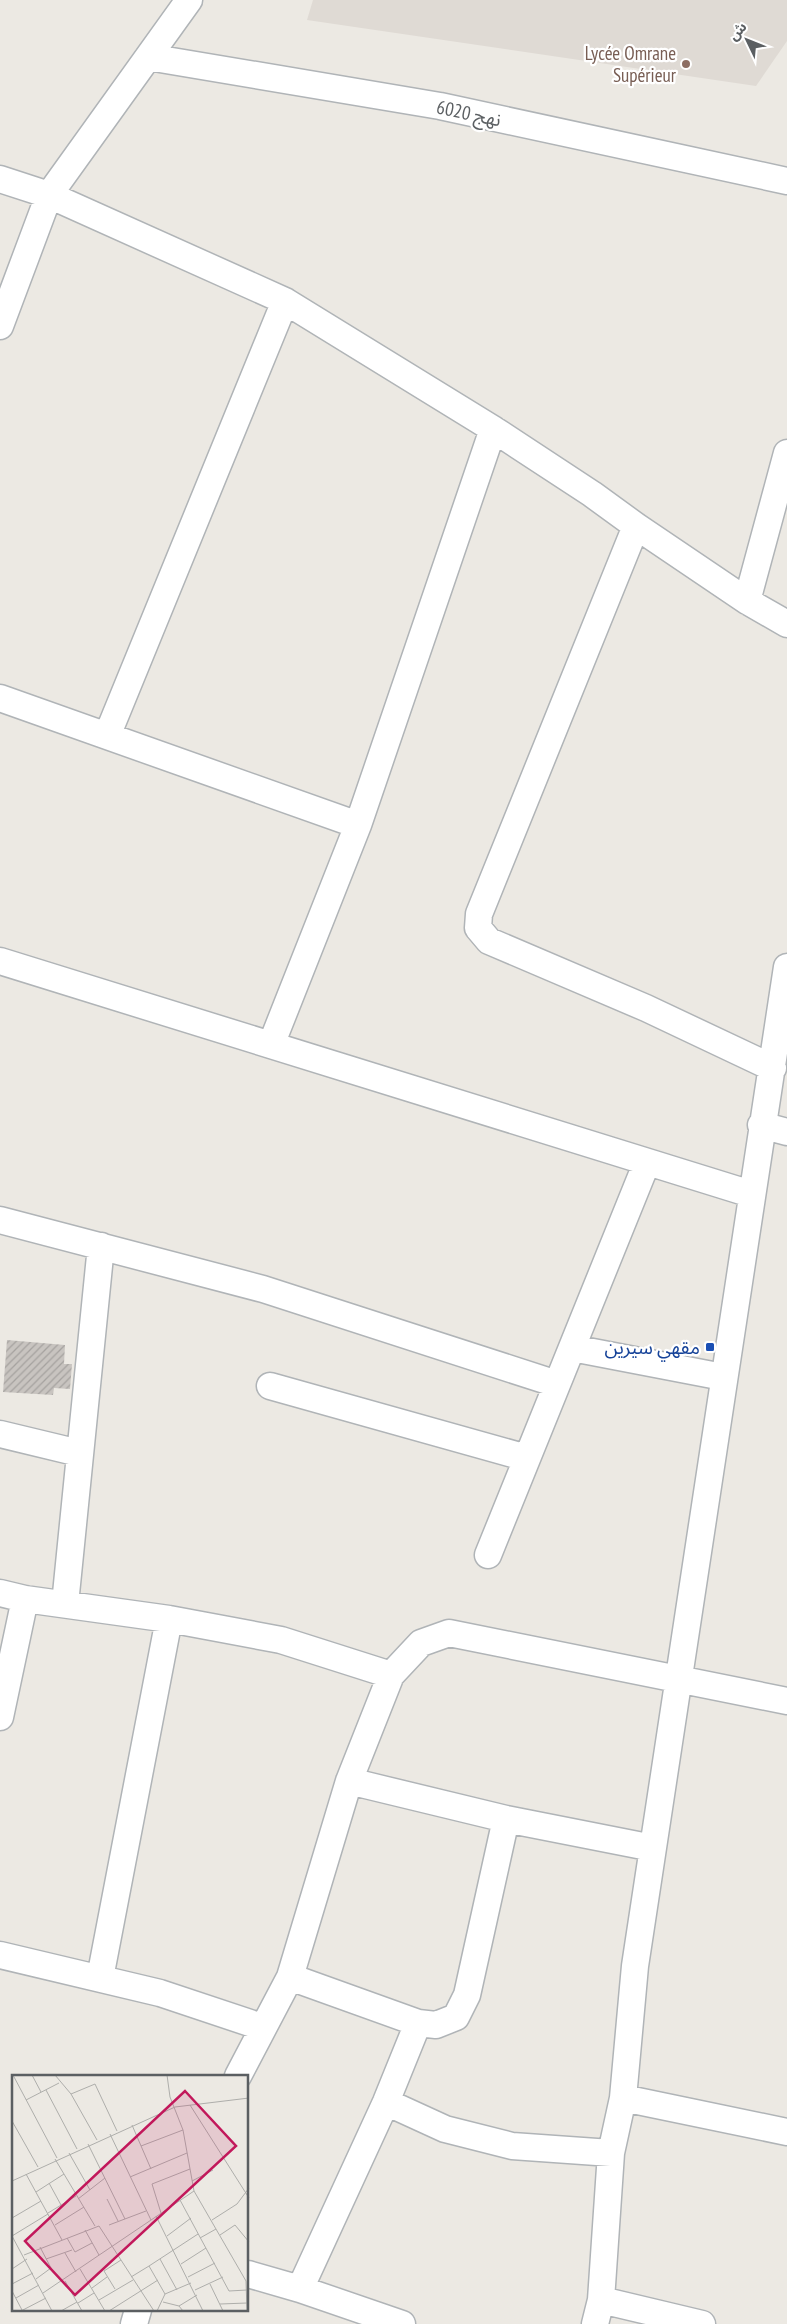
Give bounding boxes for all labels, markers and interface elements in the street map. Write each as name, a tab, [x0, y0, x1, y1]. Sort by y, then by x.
north arrow	[722, 15, 772, 65]
text: ش	[724, 18, 751, 44]
place label: Lycée Omrane Supérieur	[585, 41, 677, 87]
marker: Lycée Omrane Supérieur	[680, 58, 692, 70]
street label: نهج 6020	[434, 94, 503, 134]
place label: مقهي سيرين	[604, 1335, 700, 1362]
marker: مقهي سيرين	[704, 1341, 716, 1353]
inset map	[12, 2075, 249, 2312]

